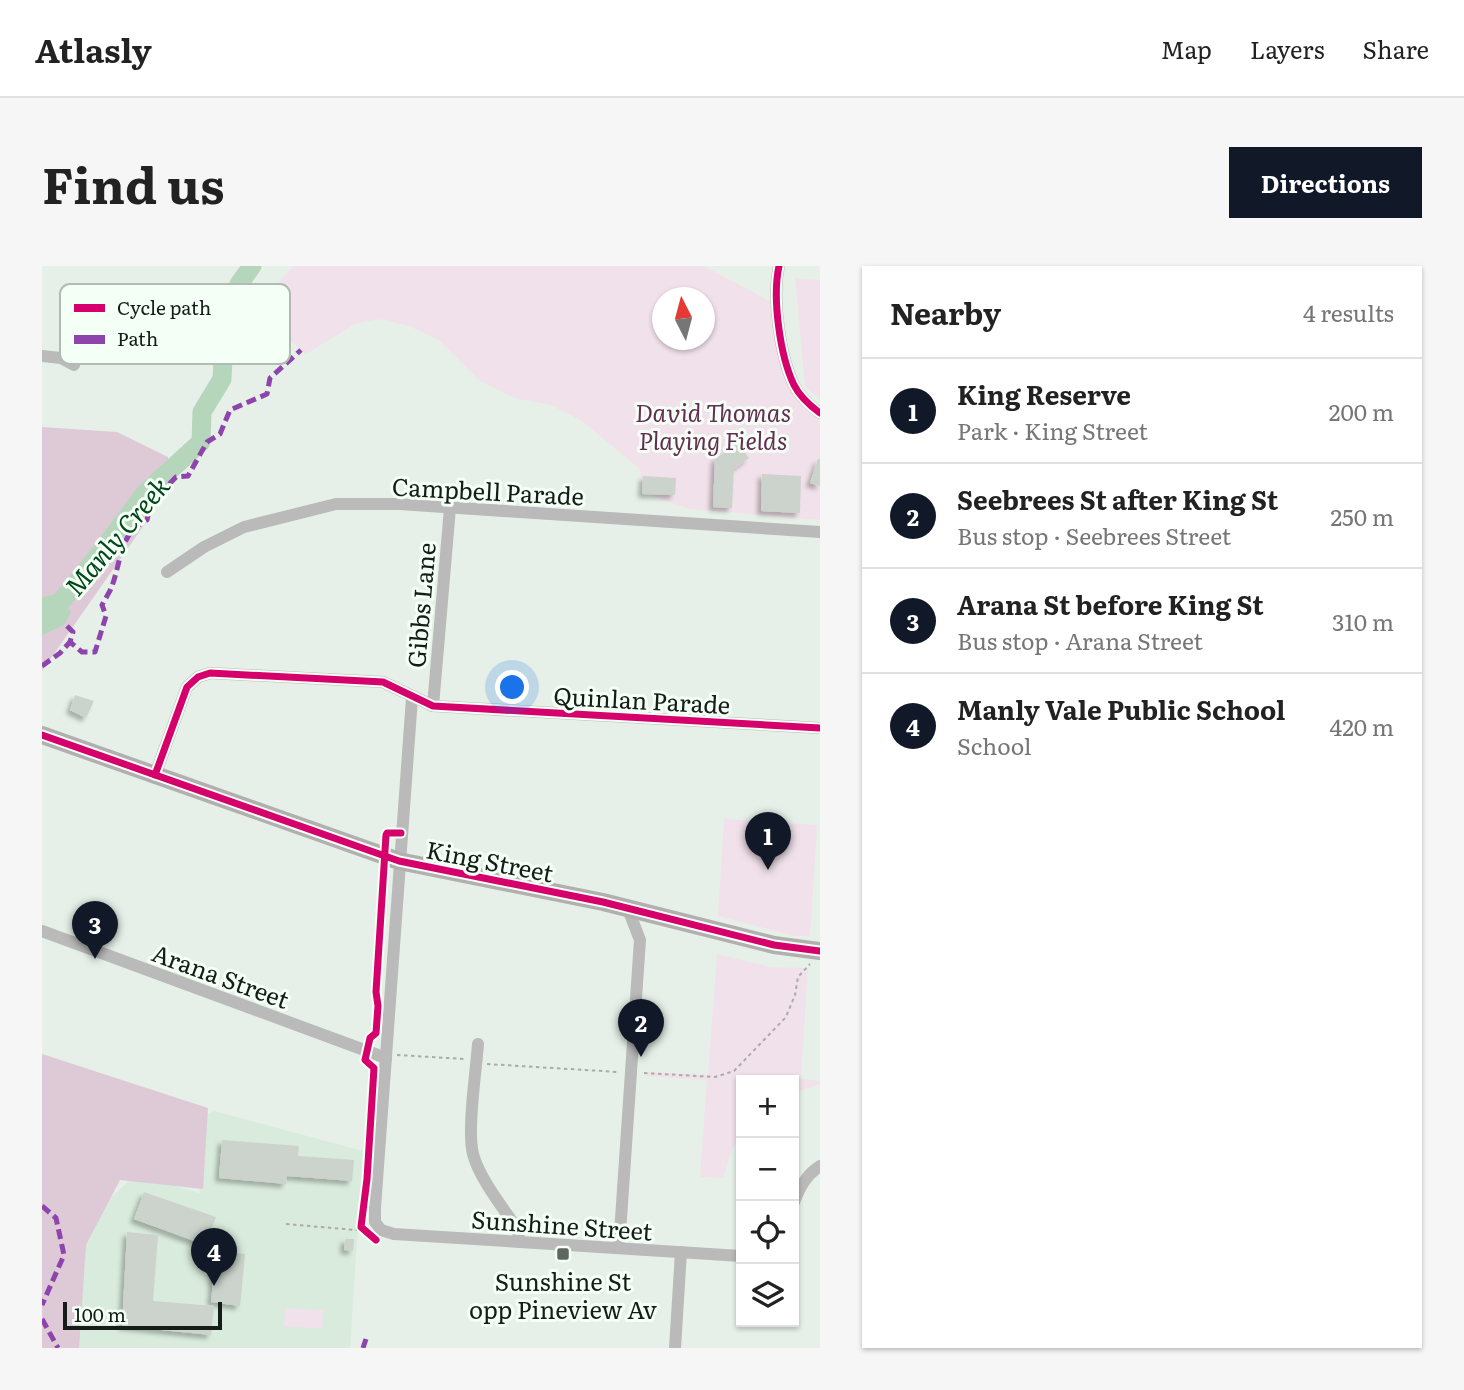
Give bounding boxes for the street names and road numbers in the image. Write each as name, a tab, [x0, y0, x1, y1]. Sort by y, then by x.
street label: Campbell Parade	[391, 467, 585, 513]
street label: Gibbs Lane	[397, 541, 443, 669]
street label: Quinlan Parade	[553, 677, 731, 721]
street label: King Street	[423, 831, 557, 890]
street label: Arana Street	[148, 934, 295, 1016]
street label: Sunshine Street	[470, 1200, 654, 1248]

